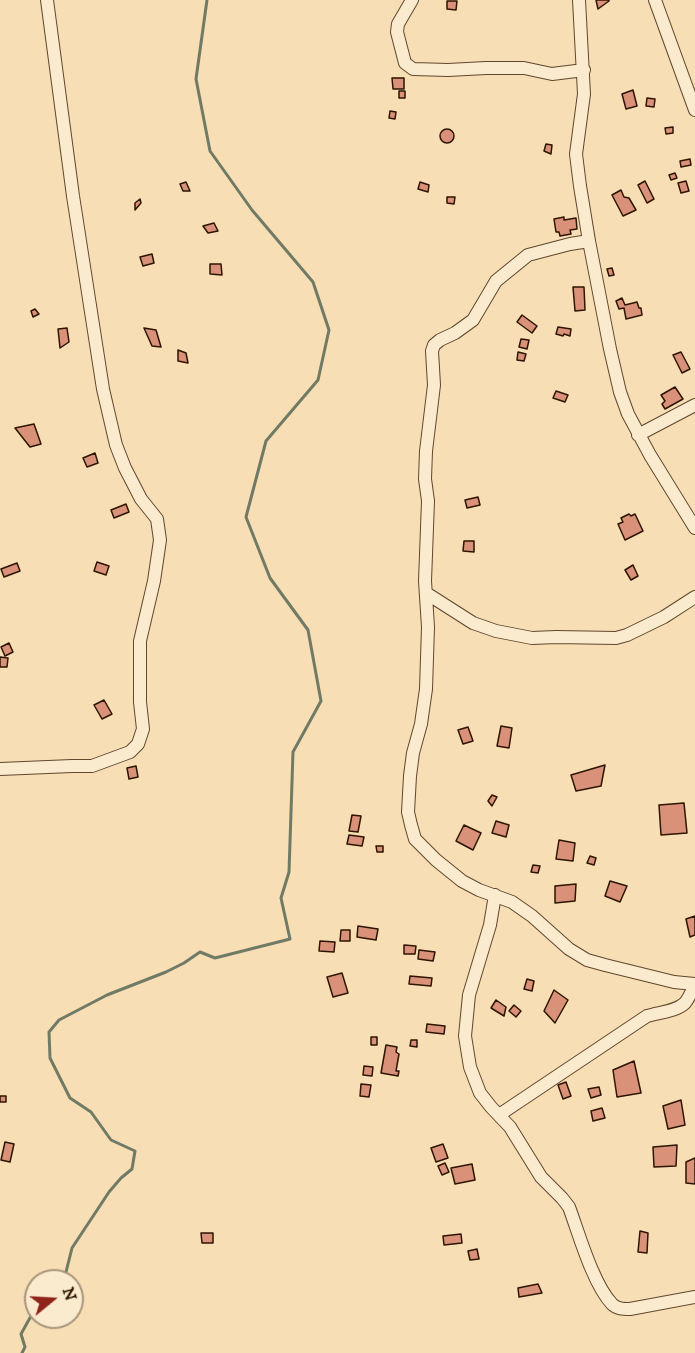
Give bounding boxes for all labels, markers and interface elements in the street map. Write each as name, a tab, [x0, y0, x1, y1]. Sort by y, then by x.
north arrow	[24, 1269, 84, 1329]
text: N	[58, 1285, 81, 1303]

